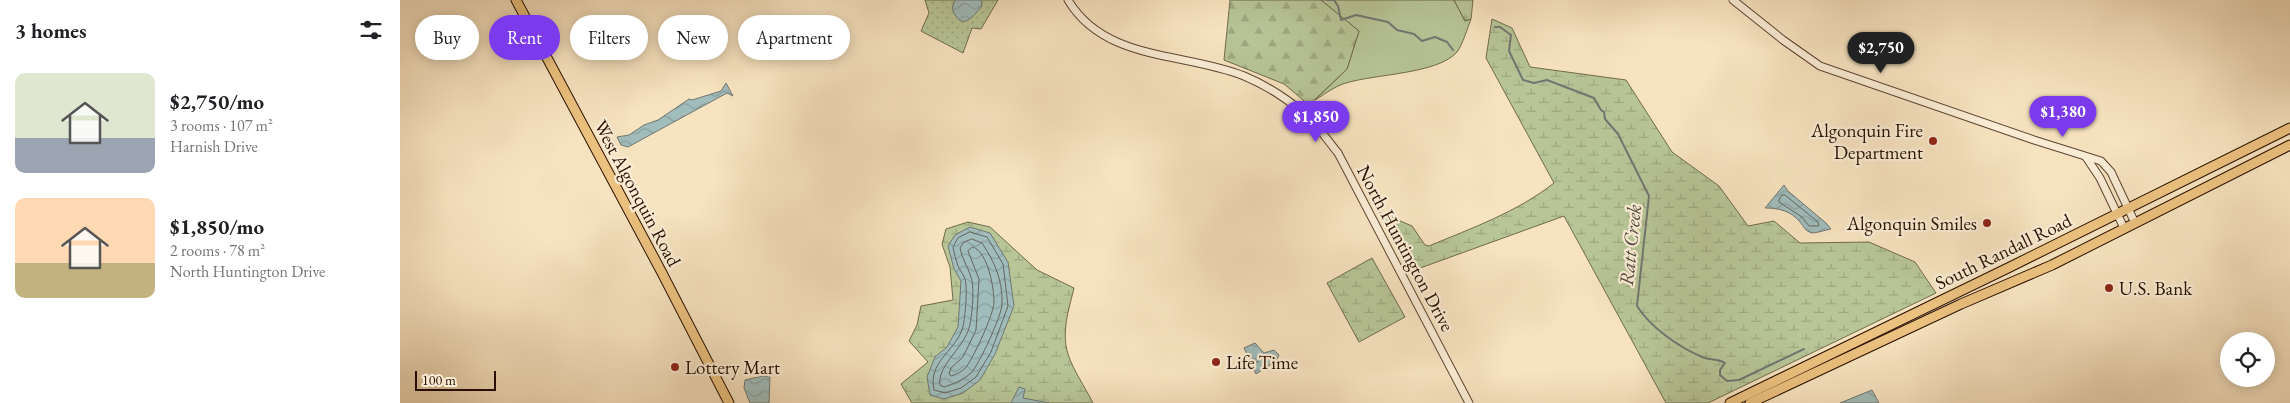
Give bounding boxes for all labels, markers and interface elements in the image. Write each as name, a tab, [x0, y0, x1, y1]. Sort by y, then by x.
chip: Buy	[415, 15, 479, 60]
chip: Rent	[489, 15, 560, 60]
chip: Filters	[570, 15, 648, 60]
chip: New	[658, 15, 728, 60]
chip: Apartment	[738, 15, 850, 60]
icon: filters	[357, 16, 385, 44]
text: 3 homes	[15, 17, 87, 44]
pin: $2,750	[1840, 32, 1922, 74]
text: $2,750	[1858, 37, 1904, 58]
text: $2,750/mo	[170, 88, 264, 115]
icon: home	[55, 93, 115, 153]
pin: $1,380	[2022, 96, 2104, 138]
pin: $1,850	[1275, 100, 1357, 143]
text: $1,380	[2040, 101, 2086, 122]
text: $1,850	[1293, 106, 1339, 127]
text: 3 rooms · 107 m²	[170, 115, 273, 136]
street label: West Algonquin Road	[588, 116, 687, 271]
place label: Algonquin Fire Department	[1810, 118, 1923, 165]
marker: Algonquin Fire Department	[1927, 135, 1939, 147]
text: Harnish Drive	[170, 136, 258, 157]
street label: North Huntington Drive	[1351, 161, 1460, 336]
water label: Ratt Creek	[1613, 203, 1647, 287]
street label: South Randall Road	[1931, 207, 2076, 295]
place label: Algonquin Smiles	[1846, 211, 1977, 236]
text: $1,850/mo	[170, 213, 264, 240]
marker: Algonquin Smiles	[1981, 217, 1993, 229]
icon: home	[55, 218, 115, 278]
text: 2 rooms · 78 m²	[170, 240, 265, 261]
text: North Huntington Drive	[170, 261, 325, 282]
place label: U.S. Bank	[2119, 276, 2193, 301]
marker: U.S. Bank	[2103, 282, 2115, 294]
map controls	[2220, 332, 2275, 387]
button: locate	[2220, 332, 2275, 387]
place label: Life Time	[1226, 350, 1298, 375]
place label: Lottery Mart	[685, 355, 780, 380]
marker: Life Time	[1210, 356, 1222, 368]
marker: Lottery Mart	[669, 361, 681, 373]
scale bar	[415, 368, 496, 391]
text: 100 m	[422, 371, 456, 389]

